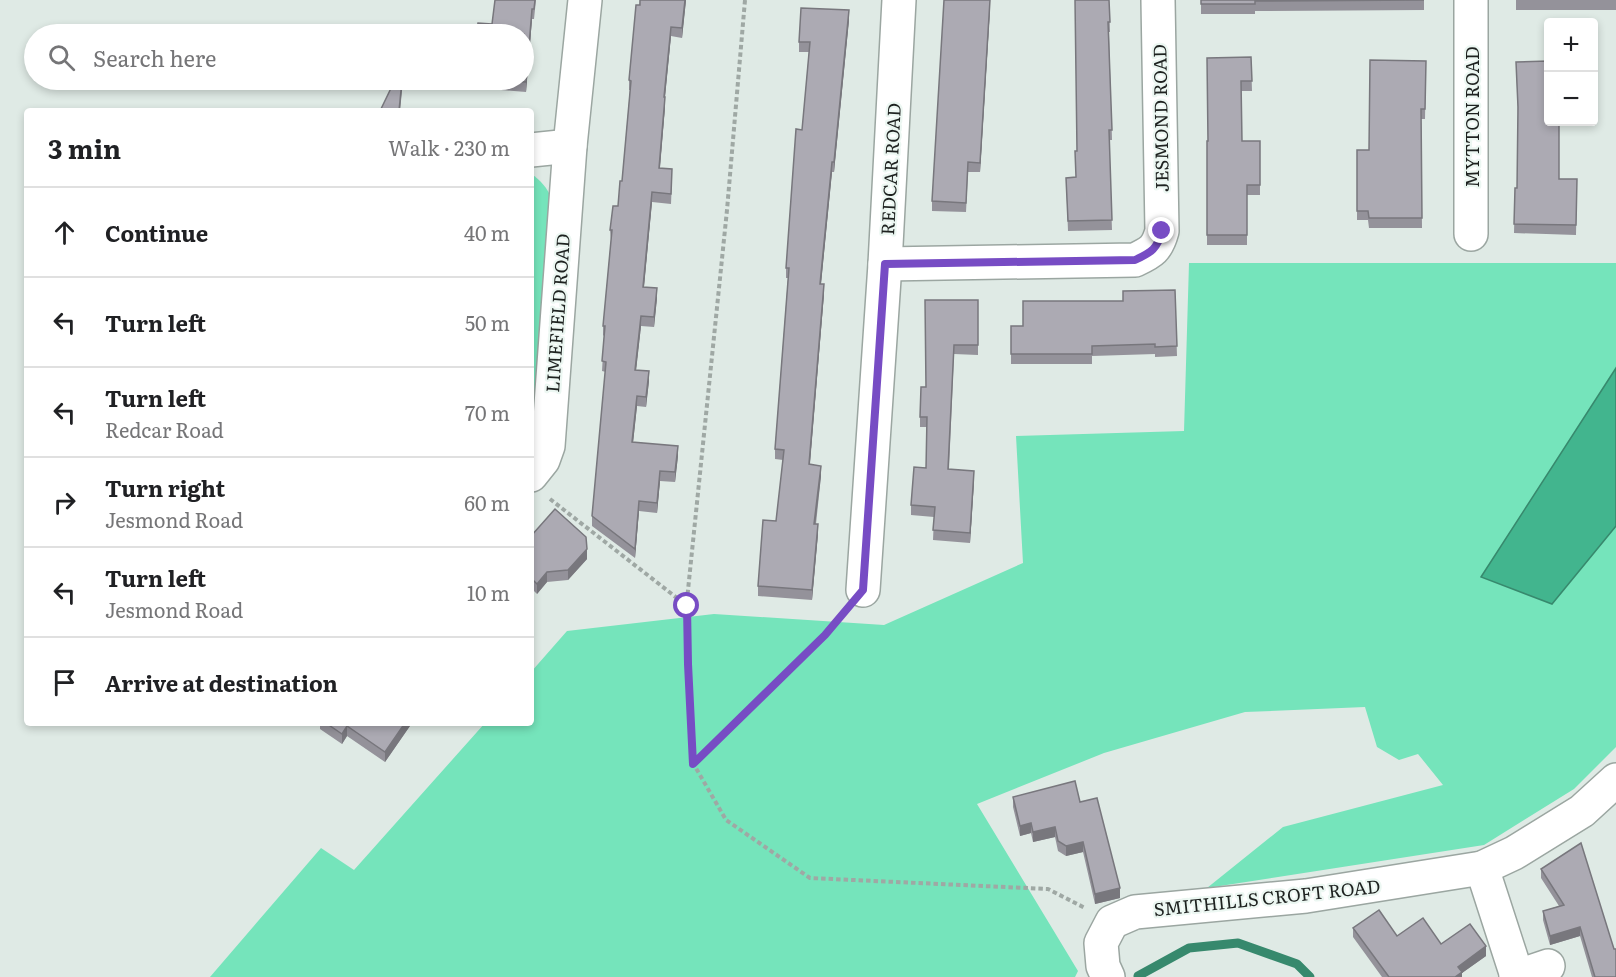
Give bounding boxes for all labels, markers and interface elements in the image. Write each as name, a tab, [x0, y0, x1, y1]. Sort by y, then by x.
map controls	[1544, 18, 1598, 126]
button: +	[1544, 18, 1598, 72]
search box	[24, 24, 534, 90]
icon: search	[45, 41, 78, 74]
text: Search here	[93, 41, 216, 74]
street label: JESMOND ROAD	[1145, 44, 1175, 192]
street label: MYTTON ROAD	[1458, 46, 1485, 188]
button: −	[1544, 72, 1598, 126]
street label: REDCAR ROAD	[873, 102, 907, 236]
text: 3 min	[48, 128, 121, 167]
text: Walk · 230 m	[388, 132, 510, 162]
icon: ahead	[48, 216, 81, 249]
text: Continue	[105, 216, 208, 249]
text: 40 m	[464, 217, 510, 247]
route end	[1148, 217, 1174, 243]
street label: LIMEFIELD ROAD	[538, 233, 576, 393]
icon: left	[48, 306, 81, 339]
text: Turn left	[105, 306, 206, 339]
text: 50 m	[465, 307, 510, 337]
text: Turn left	[105, 381, 206, 414]
icon: left	[48, 396, 81, 429]
text: 70 m	[465, 397, 510, 427]
text: Redcar Road	[105, 414, 224, 444]
text: Turn right	[105, 471, 225, 504]
icon: right	[48, 486, 81, 519]
text: 60 m	[464, 487, 510, 517]
text: Jesmond Road	[105, 504, 243, 534]
text: Turn left	[105, 561, 206, 594]
icon: left	[48, 576, 81, 609]
text: 10 m	[467, 577, 510, 607]
route start	[673, 592, 699, 618]
text: Jesmond Road	[105, 594, 243, 624]
icon: arrive	[48, 666, 81, 699]
text: Arrive at destination	[105, 666, 338, 699]
street label: SMITHILLS CROFT ROAD	[1152, 872, 1382, 922]

